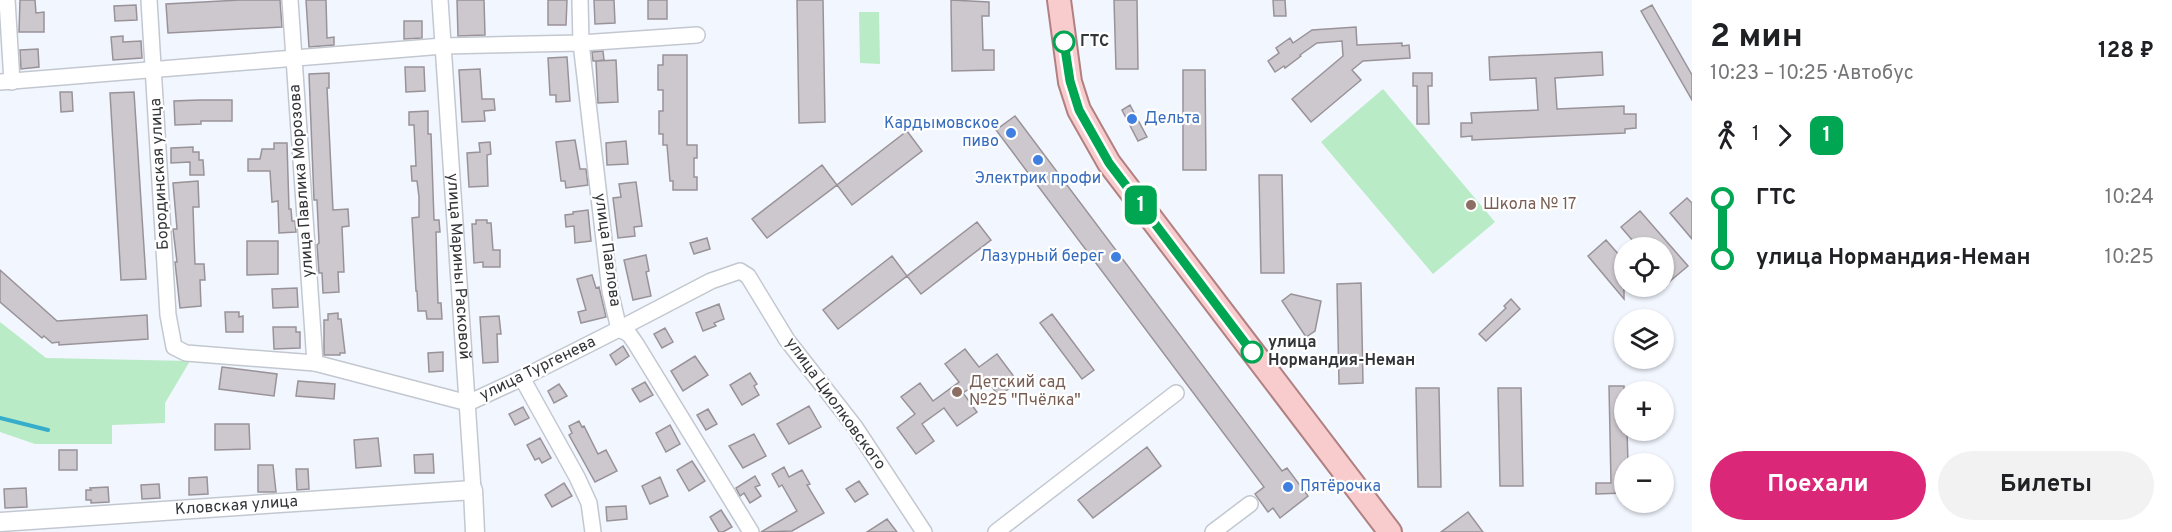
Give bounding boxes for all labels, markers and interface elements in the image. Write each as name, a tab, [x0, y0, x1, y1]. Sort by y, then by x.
text: 2 мин	[1710, 17, 1803, 59]
marker: ГТС	[1053, 31, 1075, 53]
place label: ГТС	[1080, 32, 1109, 52]
text: 128 ₽	[2098, 38, 2154, 65]
text: 10:23 – 10:25 · Автобус	[1710, 61, 1914, 87]
street label: улица Павлика Морозова	[285, 84, 319, 278]
street label: Бородинская улица	[146, 98, 174, 250]
place label: Дельта	[1144, 109, 1200, 129]
marker: Дельта	[1125, 112, 1139, 126]
place label: Кардымовское пиво	[884, 114, 999, 152]
icon: walk	[1710, 119, 1743, 152]
icon: forward	[1768, 119, 1801, 152]
text: 1	[1752, 122, 1759, 148]
text: 1	[1822, 122, 1831, 149]
marker: Кардымовское пиво	[1004, 126, 1018, 140]
marker: Электрик профи	[1031, 153, 1045, 167]
place label: Электрик профи	[975, 169, 1101, 189]
street label: улица Марины Расковой	[442, 172, 474, 360]
text: ГТС	[1756, 185, 1796, 212]
text: 10:24	[2105, 185, 2154, 211]
line badge: 1	[1122, 186, 1160, 224]
street label: улица Павлова	[589, 192, 625, 308]
text: 1	[1137, 192, 1145, 219]
place label: Школа № 17	[1483, 195, 1576, 215]
marker: Школа № 17	[1464, 198, 1478, 212]
map controls	[1614, 237, 1674, 513]
button: locate	[1614, 237, 1674, 297]
text: улица Нормандия-Неман	[1756, 245, 2031, 272]
text: 10:25	[2105, 245, 2154, 271]
place label: Лазурный берег	[980, 247, 1104, 267]
marker: Лазурный берег	[1109, 250, 1123, 264]
button: layers	[1614, 309, 1674, 369]
street label: улица Тургенева	[477, 332, 599, 406]
place label: улица Нормандия-Неман	[1268, 333, 1415, 371]
street label: улица Циолковского	[780, 334, 890, 474]
marker: улица Нормандия-Неман	[1241, 341, 1263, 363]
place label: Детский сад №25 "Пчёлка"	[969, 373, 1081, 411]
button: +	[1614, 381, 1674, 441]
marker: Детский сад №25 "Пчёлка"	[950, 385, 964, 399]
button: Поехали	[1710, 451, 1926, 520]
button: Билеты	[1938, 451, 2154, 520]
button: −	[1614, 453, 1674, 513]
place label: Пятёрочка	[1300, 477, 1381, 497]
marker: Пятёрочка	[1281, 480, 1295, 494]
street label: Кловская улица	[174, 492, 298, 520]

